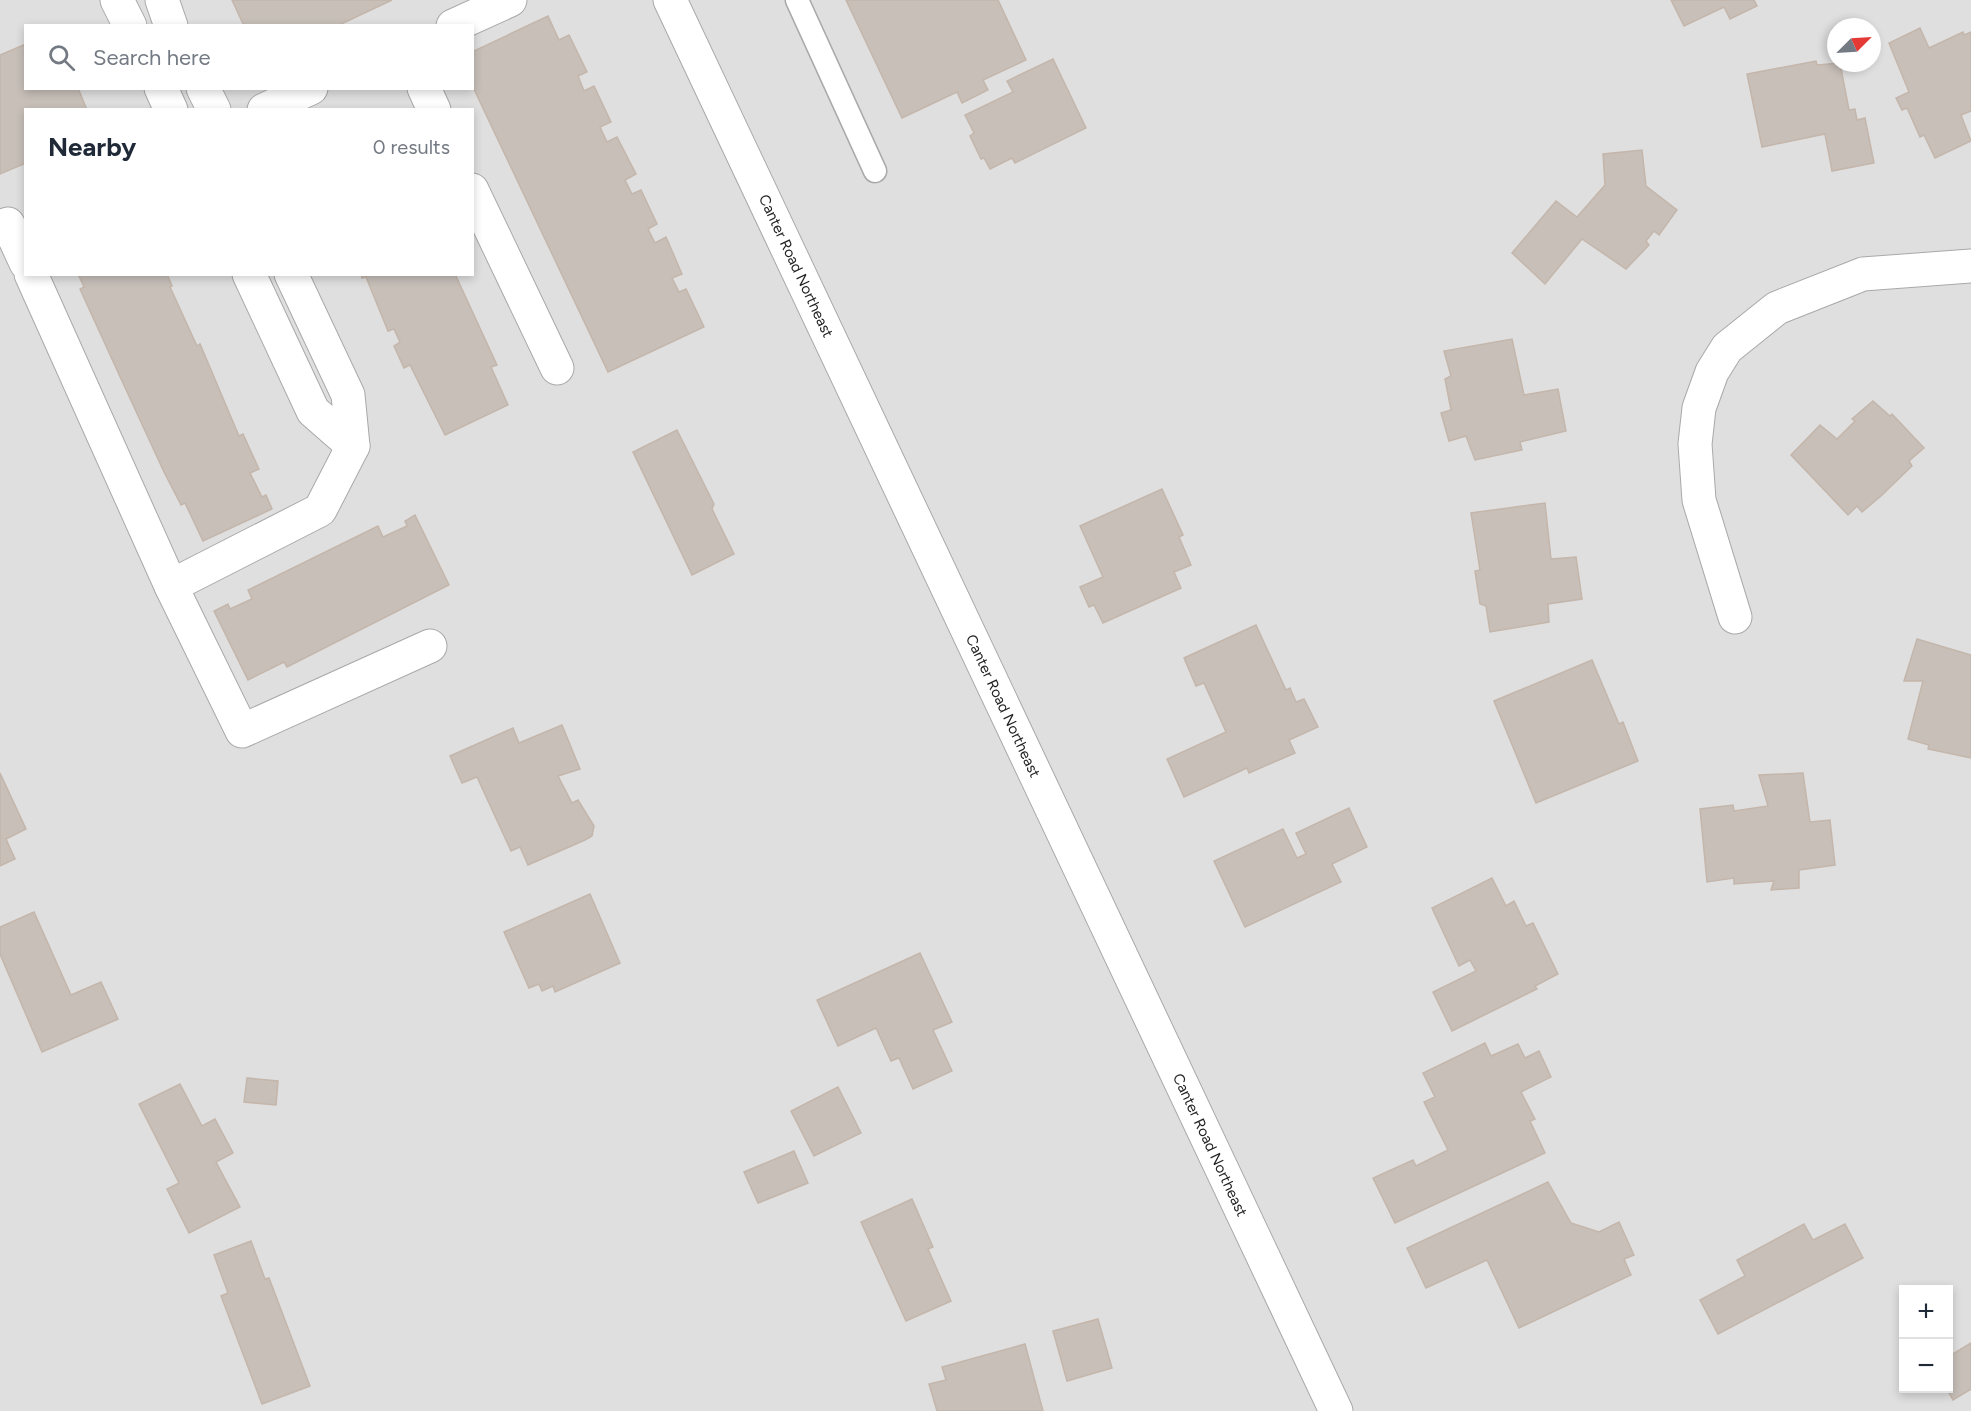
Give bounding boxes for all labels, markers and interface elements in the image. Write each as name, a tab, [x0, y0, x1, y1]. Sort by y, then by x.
north arrow	[1827, 18, 1881, 72]
search box	[24, 24, 474, 90]
icon: search	[45, 41, 78, 74]
text: Search here	[93, 44, 211, 71]
text: Nearby	[48, 131, 136, 163]
text: 0 results	[373, 135, 450, 159]
street label: Canter Road Northeast	[755, 192, 837, 341]
street label: Canter Road Northeast	[962, 632, 1044, 781]
street label: Canter Road Northeast	[1169, 1071, 1251, 1220]
map controls	[1899, 1285, 1953, 1393]
button: +	[1899, 1285, 1953, 1339]
button: −	[1899, 1339, 1953, 1393]

